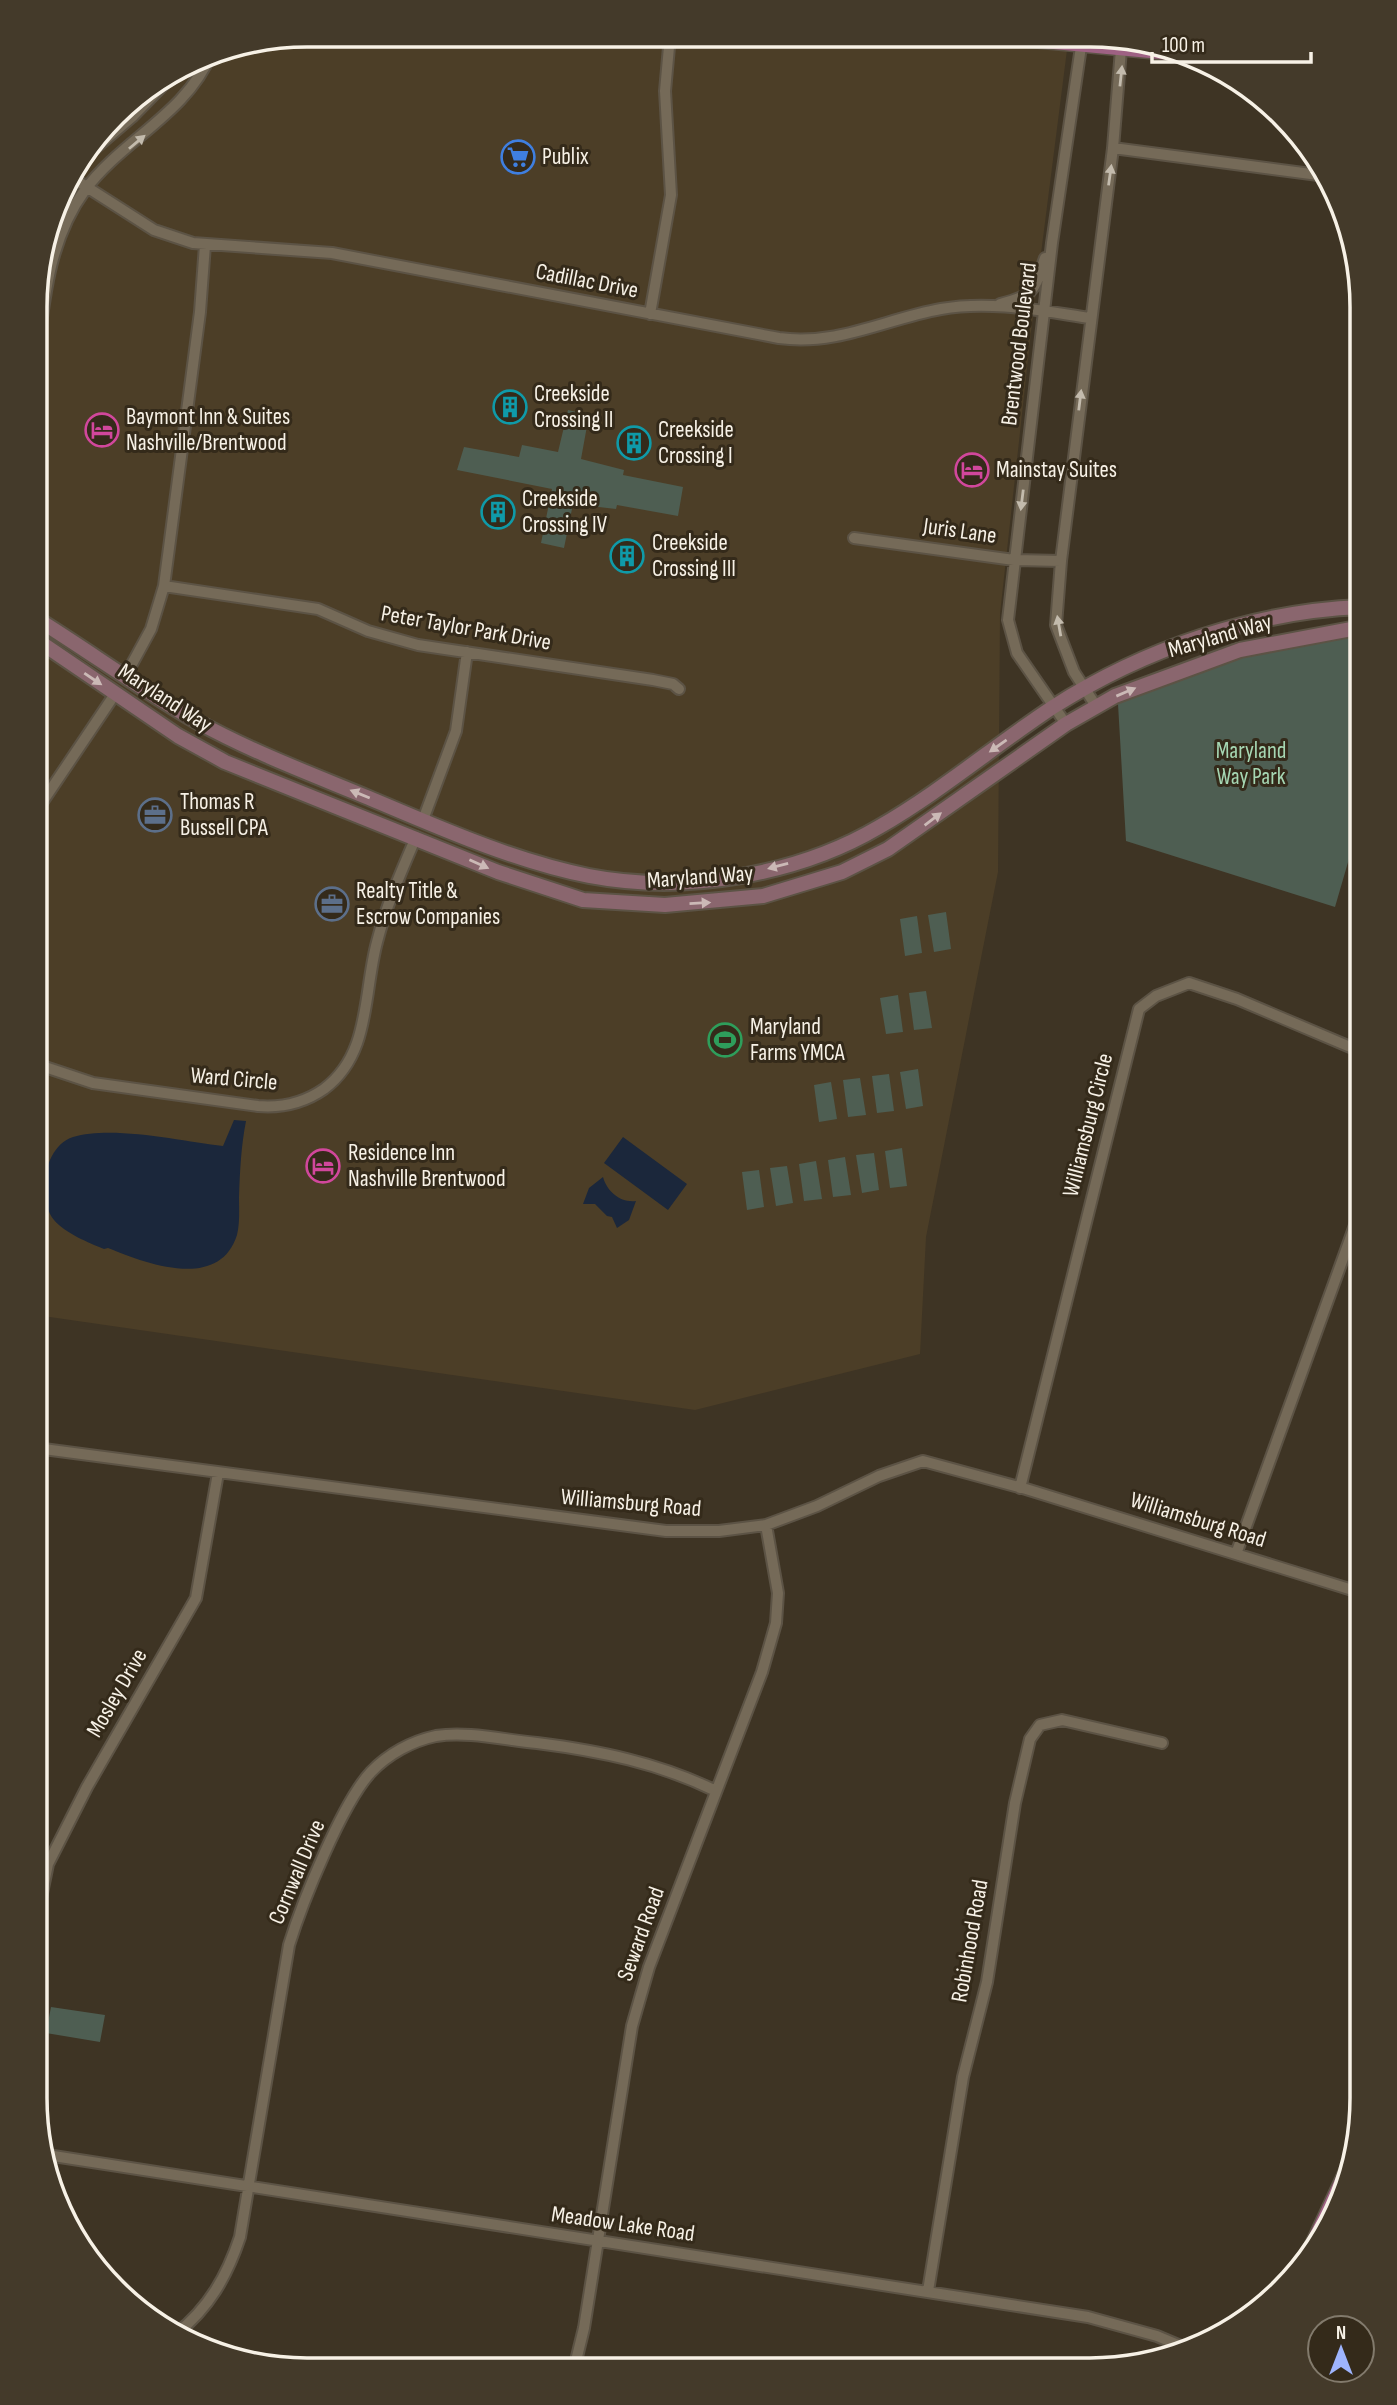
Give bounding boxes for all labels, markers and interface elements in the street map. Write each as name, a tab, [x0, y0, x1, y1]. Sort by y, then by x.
scale bar	[1152, 21, 1311, 65]
text: 100 m	[1162, 33, 1205, 58]
one-way arrow	[1115, 65, 1126, 87]
one-way arrow	[128, 135, 145, 150]
supermarket icon: Publix	[499, 138, 537, 176]
place label: Publix	[542, 143, 589, 171]
one-way arrow	[1104, 163, 1115, 185]
street label: Cadillac Drive	[533, 257, 641, 305]
street label: Brentwood Boulevard	[995, 261, 1043, 427]
place label: Creekside Crossing II	[534, 380, 613, 434]
building icon: Creekside Crossing II	[491, 388, 529, 426]
one-way arrow	[1075, 389, 1086, 411]
place label: Baymont Inn & Suites Nashville/Brentwood	[126, 403, 290, 457]
hotel icon: Baymont Inn & Suites Nashville/Brentwood	[83, 411, 121, 449]
place label: Creekside Crossing I	[658, 416, 734, 470]
building icon: Creekside Crossing I	[615, 424, 653, 462]
hotel icon: Mainstay Suites	[953, 451, 991, 489]
place label: Mainstay Suites	[996, 456, 1117, 484]
place label: Creekside Crossing IV	[522, 485, 608, 539]
one-way arrow	[1016, 489, 1027, 511]
building icon: Creekside Crossing IV	[479, 493, 517, 531]
street label: Juris Lane	[921, 512, 998, 550]
place label: Creekside Crossing III	[652, 529, 736, 583]
building icon: Creekside Crossing III	[608, 537, 646, 575]
street label: Peter Taylor Park Drive	[379, 599, 553, 657]
street label: Maryland Way	[1165, 608, 1275, 664]
one-way arrow	[1053, 615, 1064, 637]
street label: Maryland Way	[113, 657, 217, 739]
one-way arrow	[84, 672, 102, 686]
one-way arrow	[1115, 686, 1136, 697]
park label: Maryland Way Park	[1216, 737, 1286, 791]
one-way arrow	[988, 739, 1007, 752]
place label: Thomas R Bussell CPA	[180, 788, 268, 842]
one-way arrow	[349, 789, 370, 800]
office icon: Thomas R Bussell CPA	[136, 796, 174, 834]
one-way arrow	[924, 812, 942, 826]
one-way arrow	[469, 858, 489, 870]
street label: Maryland Way	[646, 859, 754, 895]
one-way arrow	[768, 862, 789, 872]
place label: Realty Title & Escrow Companies	[356, 877, 500, 931]
office icon: Realty Title & Escrow Companies	[313, 885, 351, 923]
one-way arrow	[689, 898, 711, 909]
place label: Maryland Farms YMCA	[750, 1013, 845, 1067]
sports icon: Maryland Farms YMCA	[706, 1021, 744, 1059]
street label: Williamsburg Circle	[1057, 1050, 1119, 1200]
street label: Ward Circle	[189, 1061, 279, 1097]
place label: Residence Inn Nashville Brentwood	[348, 1139, 506, 1193]
hotel icon: Residence Inn Nashville Brentwood	[304, 1147, 342, 1185]
street label: Williamsburg Road	[560, 1483, 702, 1523]
street label: Williamsburg Road	[1127, 1486, 1269, 1554]
street label: Mosley Drive	[80, 1644, 154, 1742]
street label: Cornwall Drive	[262, 1816, 332, 1928]
street label: Robinhood Road	[945, 1877, 995, 2005]
street label: Seward Road	[611, 1883, 671, 1985]
street label: Meadow Lake Road	[550, 2200, 696, 2248]
north arrow	[1306, 2314, 1376, 2384]
text: N	[1336, 2322, 1346, 2345]

